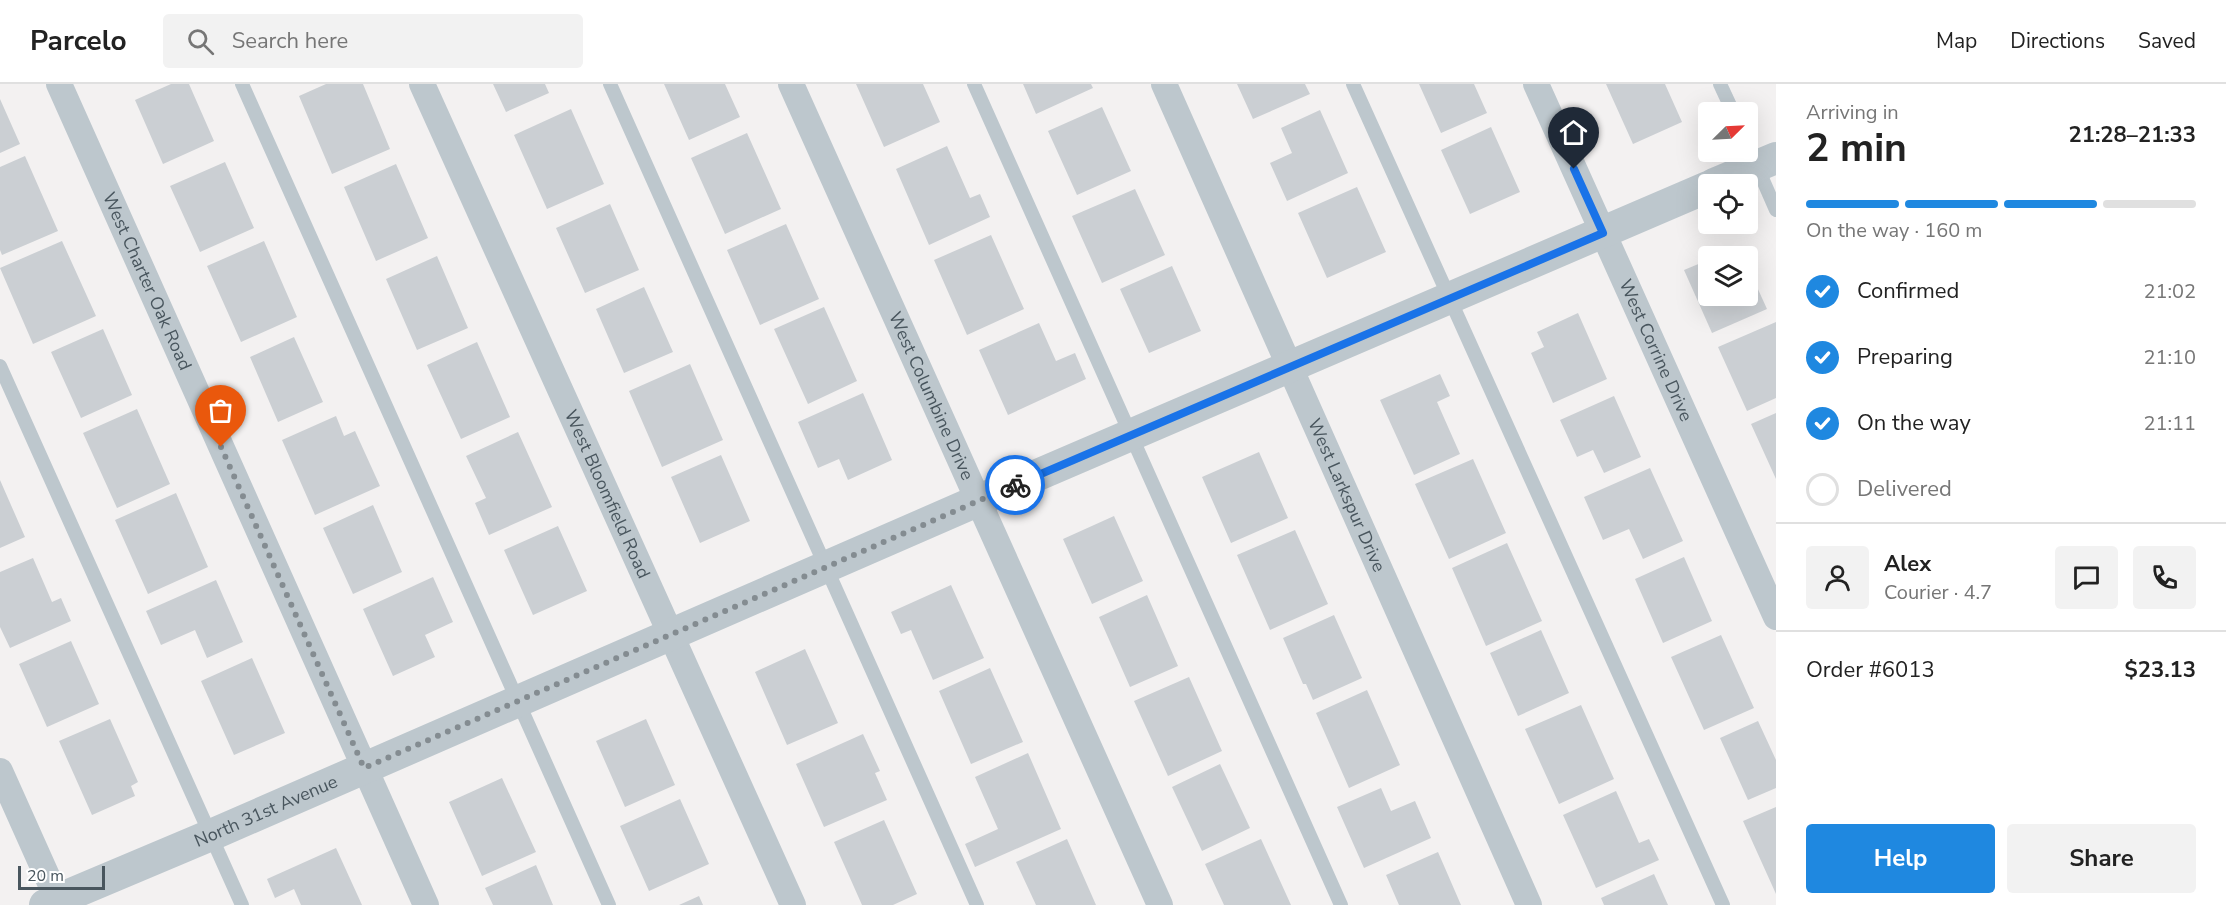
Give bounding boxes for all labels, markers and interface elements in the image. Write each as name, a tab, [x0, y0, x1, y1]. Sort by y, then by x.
search box	[163, 14, 583, 68]
text: Parcelo	[30, 22, 127, 60]
icon: search	[184, 25, 217, 58]
text: Search here	[232, 26, 348, 56]
text: Map	[1936, 27, 1977, 55]
text: Directions	[2010, 27, 2105, 55]
text: Saved	[2138, 27, 2196, 55]
text: Arriving in	[1806, 99, 1899, 126]
north arrow	[1698, 102, 1758, 162]
map controls	[1698, 102, 1758, 306]
pin	[1548, 107, 1599, 169]
icon: home	[1557, 116, 1590, 149]
text: 21:28–21:33	[2068, 120, 2196, 150]
text: 2 min	[1806, 122, 1907, 175]
button: locate	[1698, 174, 1758, 234]
street label: West Charter Oak Road	[97, 188, 197, 374]
text: On the way · 160 m	[1806, 217, 1982, 244]
button: layers	[1698, 246, 1758, 306]
street label: West Corrine Drive	[1613, 275, 1698, 425]
icon: check	[1806, 275, 1839, 308]
text: Confirmed	[1857, 276, 1959, 306]
text: 21:02	[2143, 278, 2196, 305]
street label: West Columbine Drive	[883, 308, 979, 484]
icon: check	[1806, 341, 1839, 374]
text: Preparing	[1857, 342, 1953, 372]
text: 21:10	[2143, 344, 2196, 371]
pin	[195, 385, 246, 447]
icon: bag	[204, 394, 237, 427]
street label: West Bloomfield Road	[559, 406, 656, 582]
icon: check	[1806, 407, 1839, 440]
text: On the way	[1857, 408, 1971, 438]
text: 21:11	[2143, 410, 2196, 437]
street label: West Larkspur Drive	[1302, 415, 1391, 576]
courier	[985, 455, 1045, 515]
icon: bike	[999, 469, 1032, 502]
text: Delivered	[1857, 474, 1952, 504]
button: person	[1806, 546, 1869, 609]
button: chat	[2055, 546, 2118, 609]
button: phone	[2133, 546, 2196, 609]
text: Alex	[1884, 549, 1931, 579]
text: Courier · 4.7	[1884, 579, 1992, 606]
text: Order #6013	[1806, 655, 1935, 685]
text: $23.13	[2125, 655, 2196, 685]
street label: North 31st Avenue	[191, 769, 341, 853]
button: Help	[1806, 824, 1995, 893]
button: Share	[2007, 824, 2196, 893]
scale bar	[18, 863, 105, 890]
text: 20 m	[27, 865, 64, 887]

